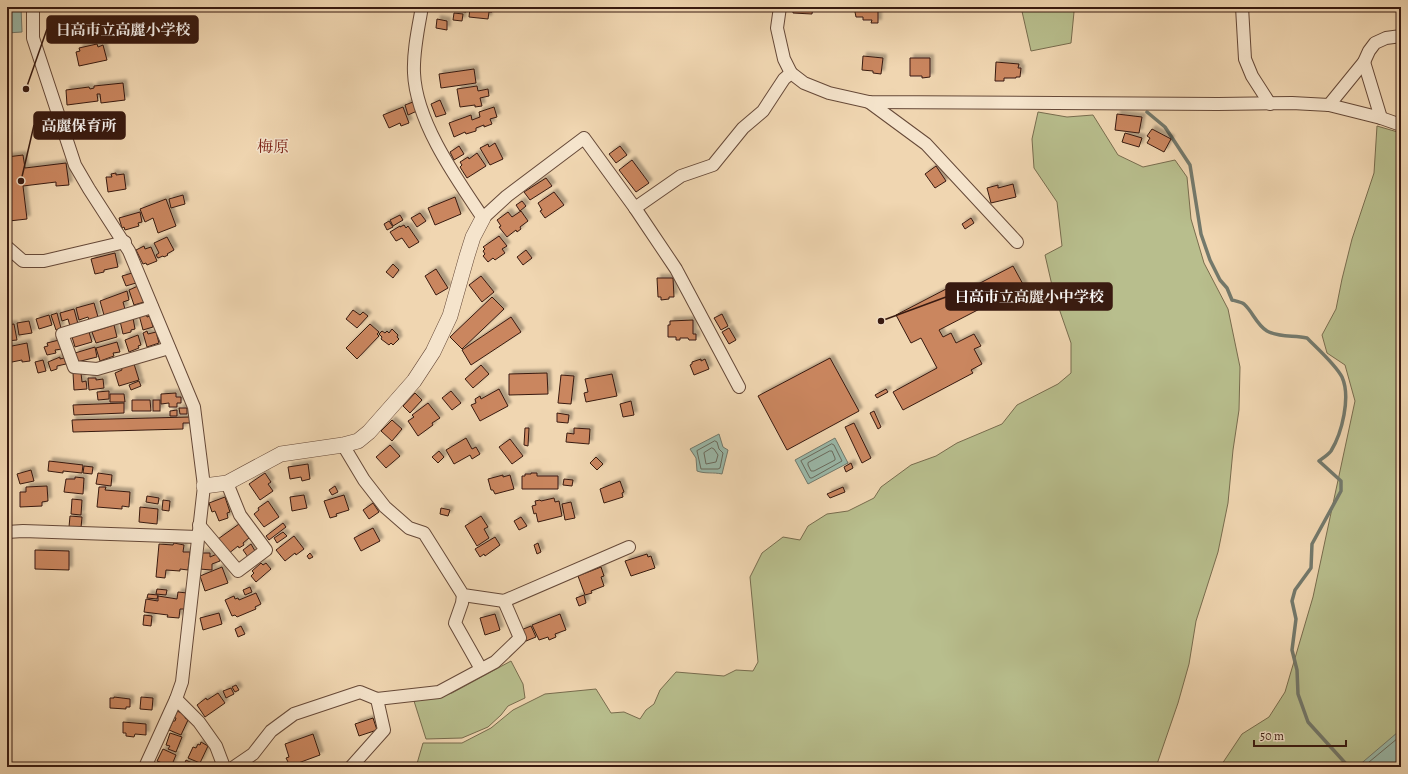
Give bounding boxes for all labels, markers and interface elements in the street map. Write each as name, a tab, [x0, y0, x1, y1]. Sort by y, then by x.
callout: 日高市立高麗小学校	[47, 16, 198, 43]
text: 日高市立高麗小学校	[55, 20, 191, 40]
callout: 高麗保育所	[34, 112, 125, 139]
text: 高麗保育所	[41, 116, 117, 136]
district label: 梅原	[257, 136, 289, 158]
callout: 日高市立高麗小中学校	[946, 283, 1112, 310]
text: 日高市立高麗小中学校	[954, 287, 1104, 307]
scale bar	[1254, 722, 1346, 748]
text: 50 m	[1260, 728, 1284, 744]

